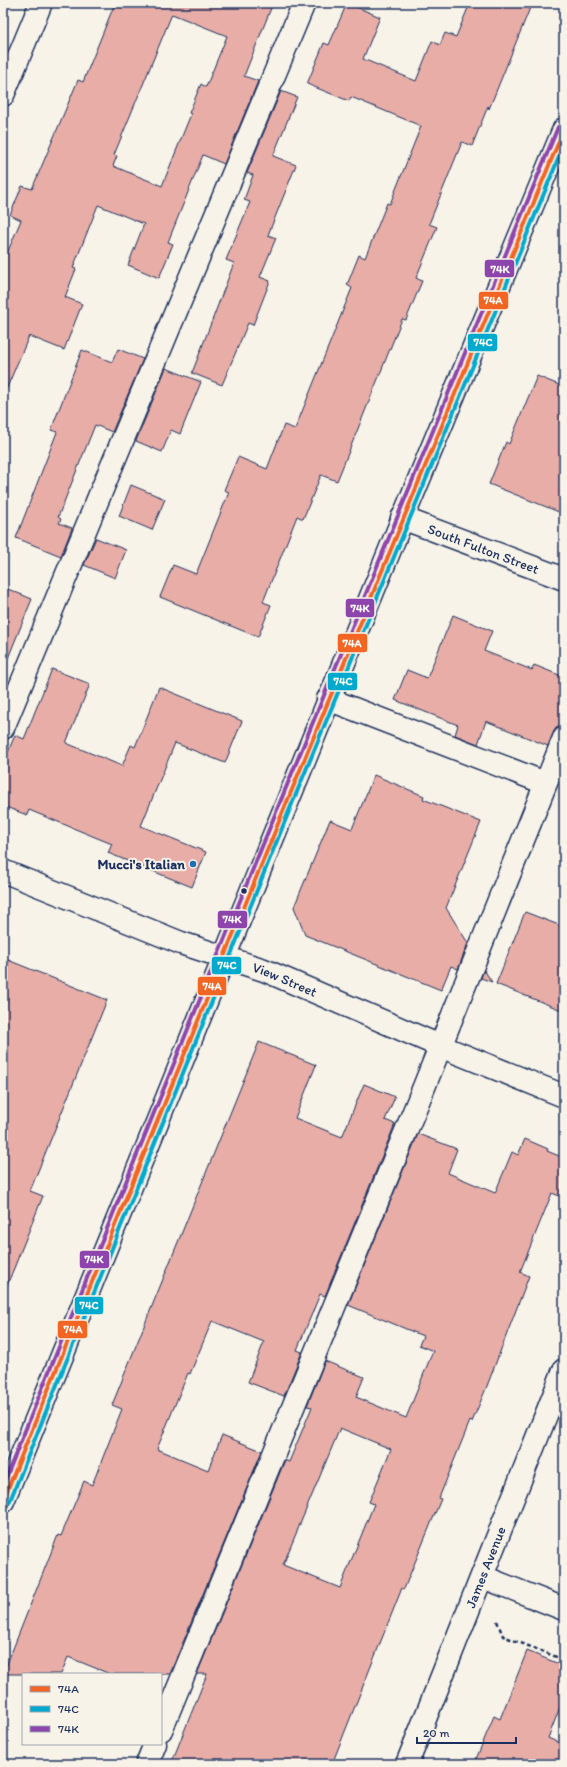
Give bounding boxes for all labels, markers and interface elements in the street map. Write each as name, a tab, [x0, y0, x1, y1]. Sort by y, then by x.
line badge: 74K	[484, 259, 515, 278]
text: 74K	[489, 263, 511, 276]
line badge: 74A	[478, 291, 509, 310]
text: 74A	[482, 294, 504, 307]
line badge: 74C	[467, 333, 498, 352]
text: 74C	[472, 336, 493, 349]
street label: South Fulton Street	[425, 520, 541, 578]
line badge: 74K	[345, 598, 375, 618]
text: 74K	[349, 602, 371, 615]
line badge: 74A	[337, 633, 368, 653]
text: 74A	[341, 637, 363, 650]
line badge: 74C	[327, 672, 358, 691]
text: 74C	[332, 675, 353, 688]
place label: Mucci's Italian	[98, 856, 185, 873]
marker: Mucci's Italian	[188, 859, 198, 869]
unlabelled marker	[239, 886, 249, 896]
line badge: 74K	[217, 910, 248, 929]
text: 74K	[221, 913, 243, 926]
line badge: 74C	[211, 956, 242, 975]
text: 74C	[216, 959, 237, 972]
street label: View Street	[250, 959, 320, 1001]
line badge: 74A	[197, 976, 227, 996]
text: 74A	[201, 980, 223, 993]
line badge: 74K	[79, 1250, 110, 1269]
text: 74K	[83, 1253, 105, 1266]
line badge: 74C	[74, 1296, 104, 1315]
text: 74C	[78, 1299, 99, 1312]
line badge: 74A	[57, 1320, 88, 1339]
text: 74A	[62, 1323, 84, 1336]
street label: James Avenue	[462, 1524, 510, 1610]
legend	[22, 1673, 162, 1745]
text: 74A	[58, 1682, 79, 1696]
text: 74C	[58, 1702, 79, 1716]
scale bar	[417, 1719, 516, 1745]
text: 74K	[58, 1722, 79, 1736]
text: 20 m	[423, 1726, 450, 1740]

